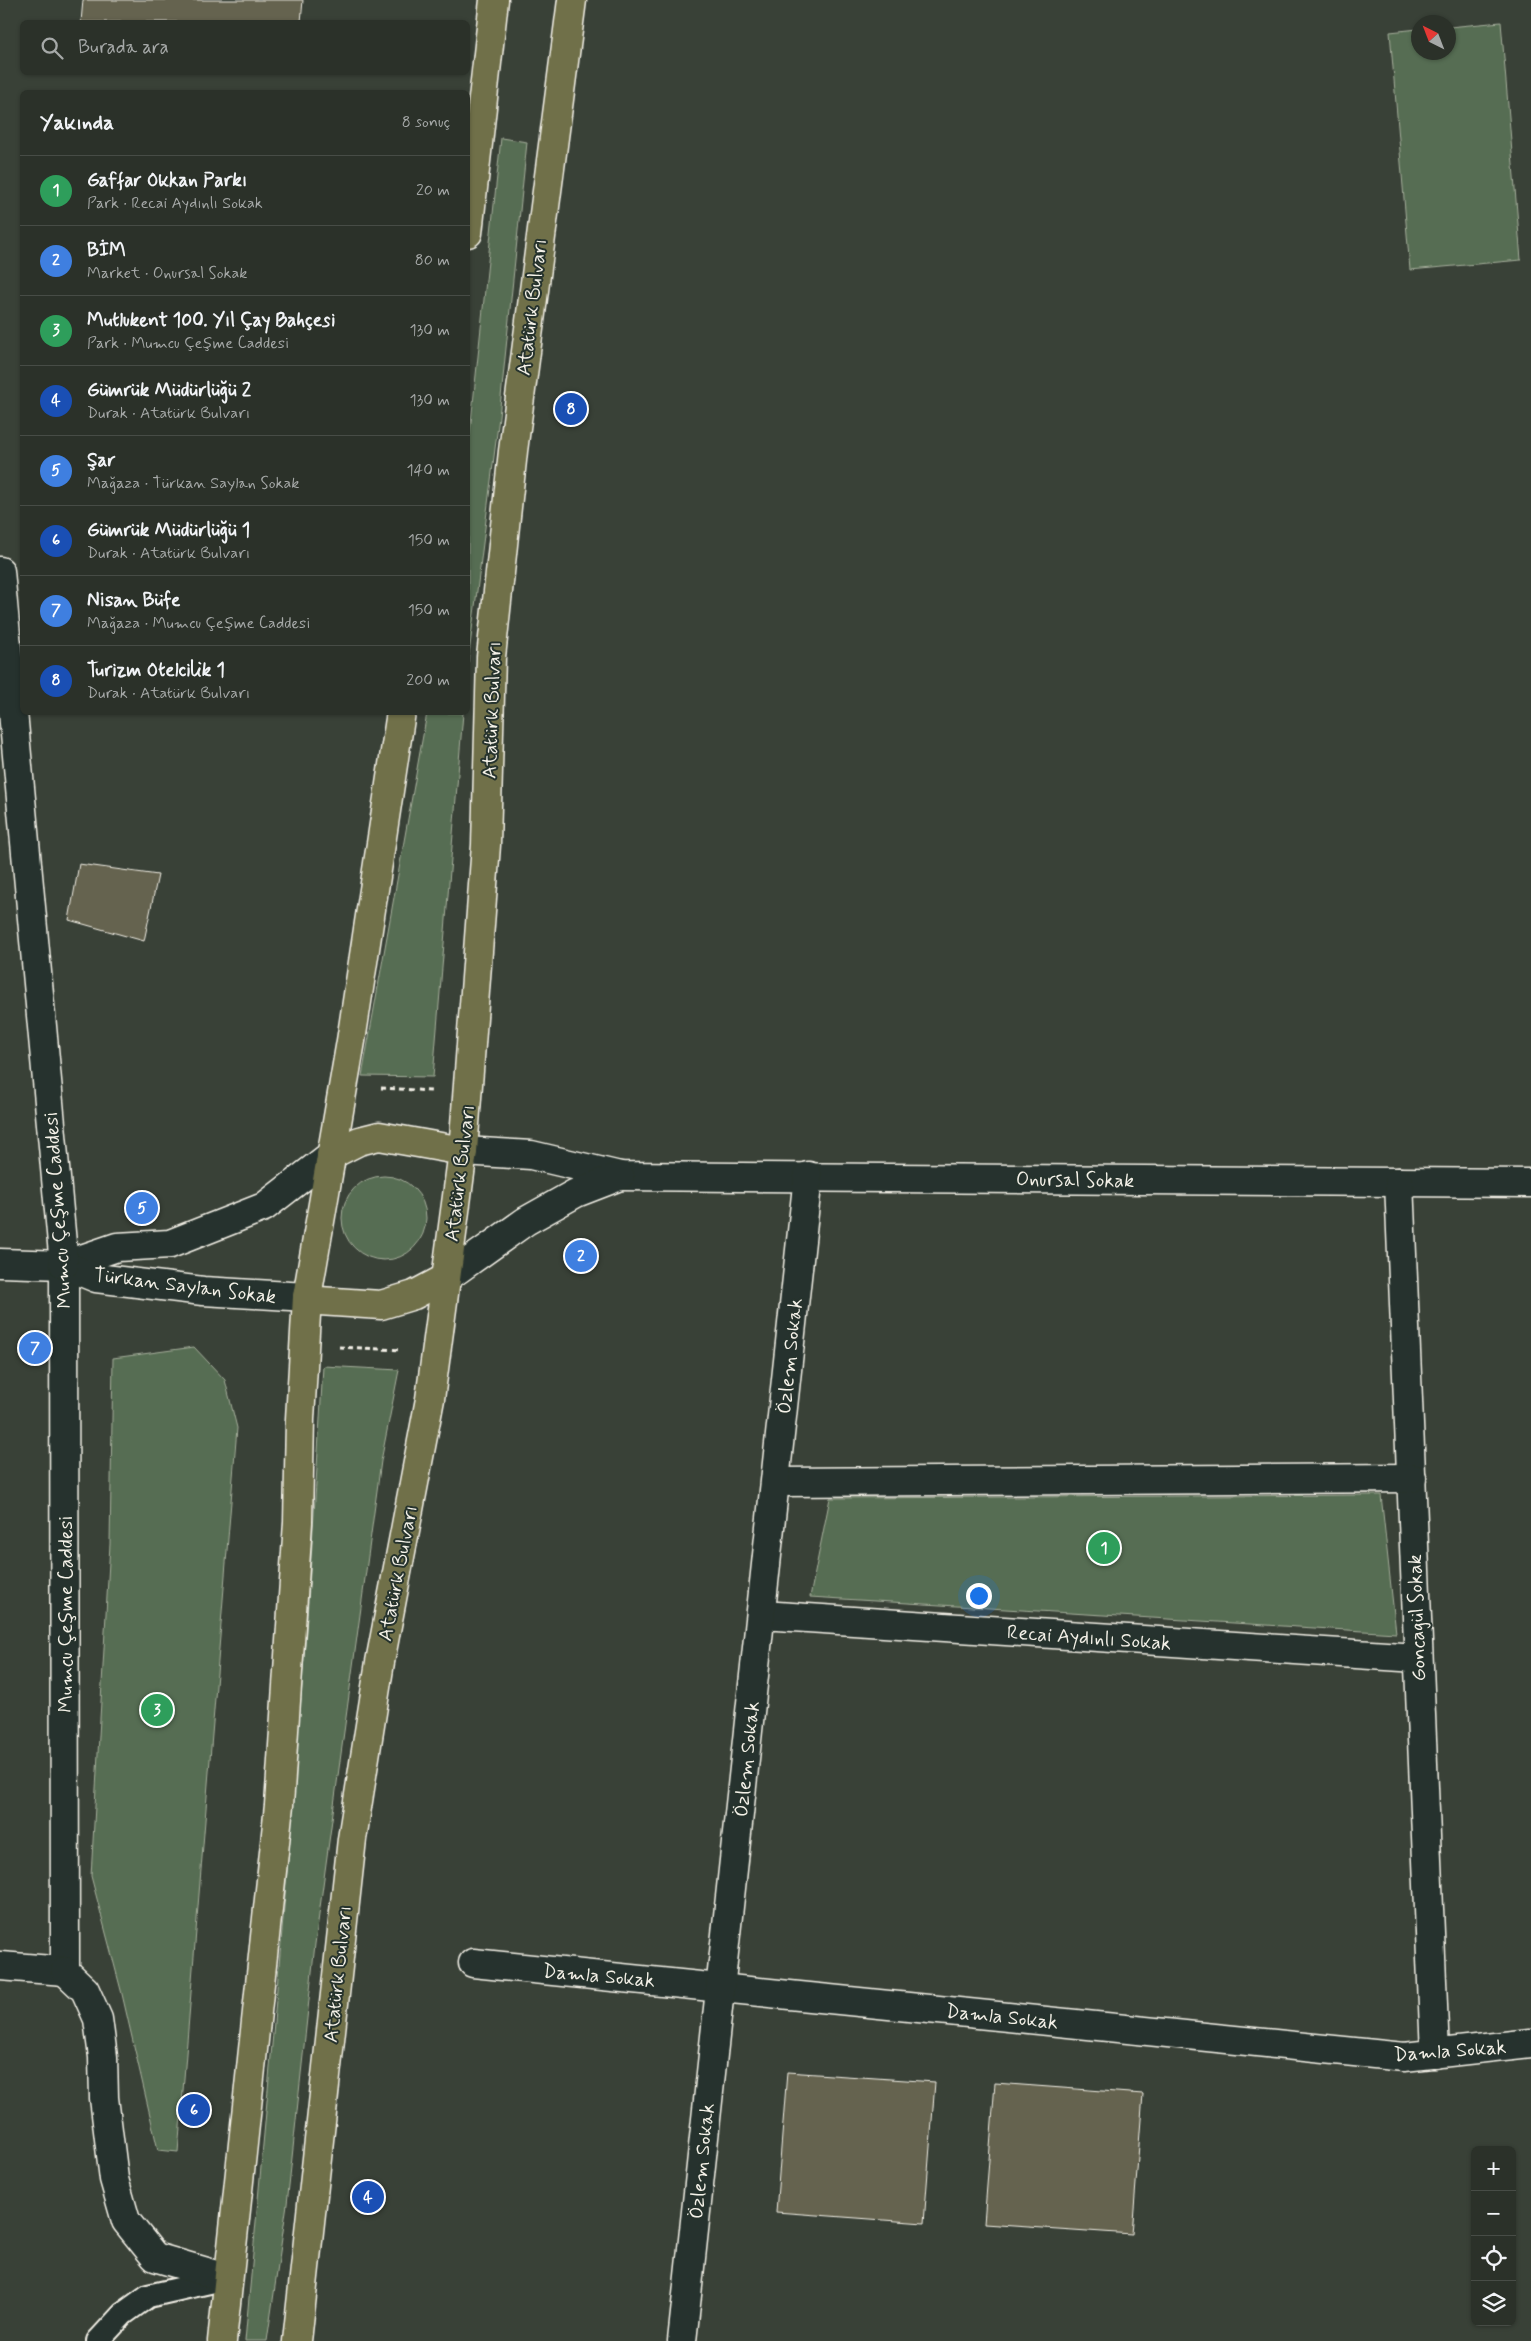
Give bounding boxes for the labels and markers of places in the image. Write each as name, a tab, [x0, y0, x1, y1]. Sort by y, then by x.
pin: 8	[555, 390, 587, 428]
pin: 5	[126, 1189, 158, 1227]
pin: 2	[565, 1237, 597, 1275]
pin: 7	[19, 1329, 51, 1367]
pin: 1	[1088, 1529, 1120, 1567]
pin: 3	[141, 1691, 173, 1729]
pin: 6	[178, 2091, 210, 2129]
pin: 4	[352, 2178, 384, 2216]

